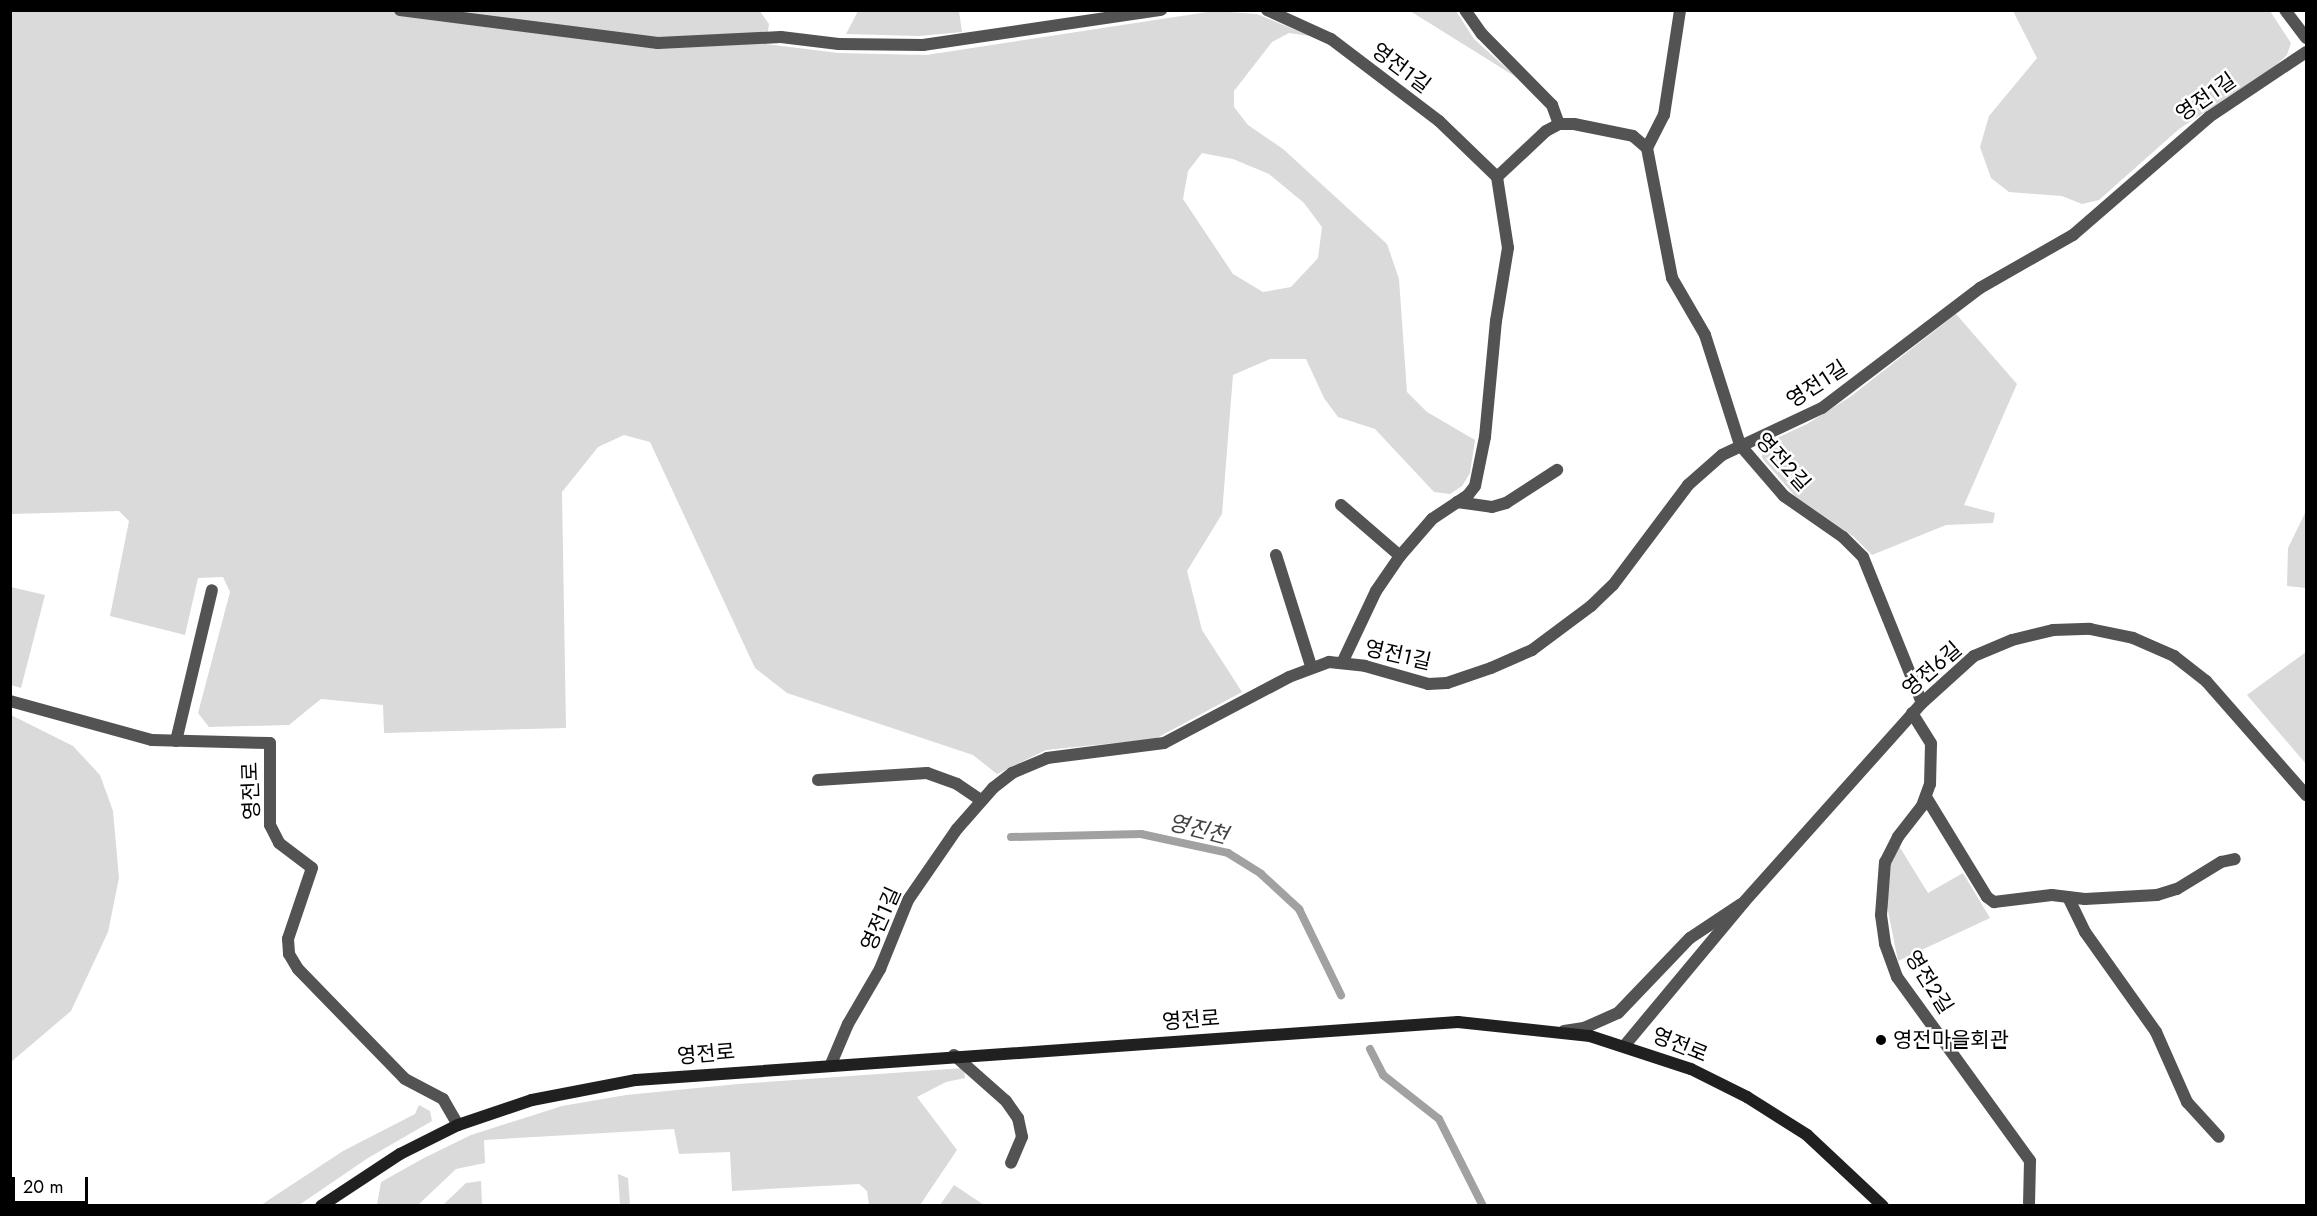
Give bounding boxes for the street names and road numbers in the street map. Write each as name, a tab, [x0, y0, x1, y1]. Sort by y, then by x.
street label: 영전1길	[1366, 38, 1436, 98]
street label: 영전1길	[2171, 67, 2241, 127]
street label: 영전1길	[1782, 355, 1852, 413]
street label: 영전2길	[1750, 428, 1816, 496]
street label: 영전1길	[1362, 635, 1434, 675]
street label: 영전6길	[1897, 637, 1967, 701]
street label: 영전로	[237, 762, 265, 820]
street label: 영전1길	[856, 883, 906, 955]
street label: 영전2길	[1900, 946, 1958, 1018]
street label: 영전로	[1161, 1005, 1221, 1035]
street label: 영전로	[1648, 1022, 1712, 1068]
street label: 영전로	[676, 1039, 736, 1069]

